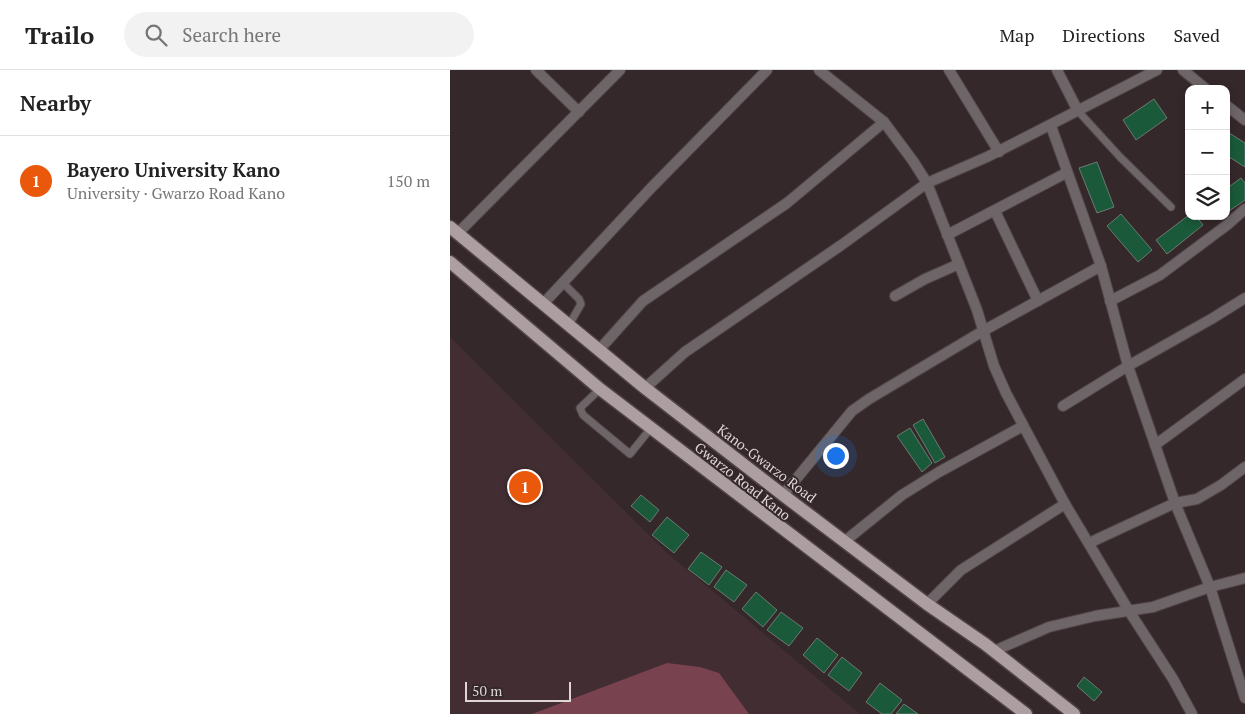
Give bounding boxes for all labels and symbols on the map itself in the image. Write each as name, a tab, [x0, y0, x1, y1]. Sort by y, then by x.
street label: Kano-Gwarzo Road	[714, 419, 821, 507]
street label: Gwarzo Road Kano	[691, 438, 795, 525]
your location	[823, 443, 849, 469]
pin: 1	[509, 468, 541, 506]
scale bar	[465, 679, 571, 702]

